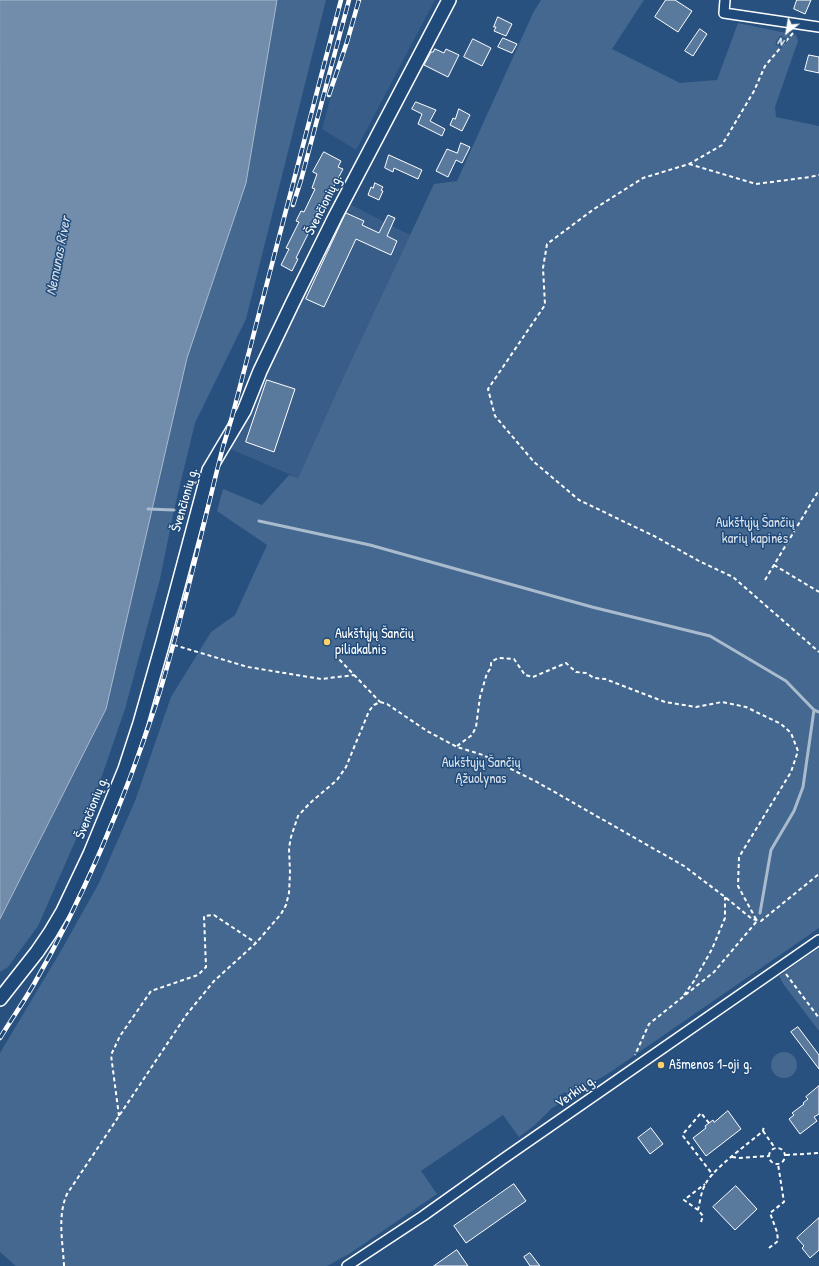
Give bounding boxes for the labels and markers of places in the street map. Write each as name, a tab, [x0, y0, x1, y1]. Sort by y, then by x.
place label: Aukštųjų Šančių piliakalnis	[335, 626, 414, 658]
marker: Aukštųjų Šančių piliakalnis	[322, 637, 332, 647]
place label: Ašmenos 1-oji g.	[669, 1057, 752, 1073]
marker: Ašmenos 1-oji g.	[656, 1060, 666, 1070]

